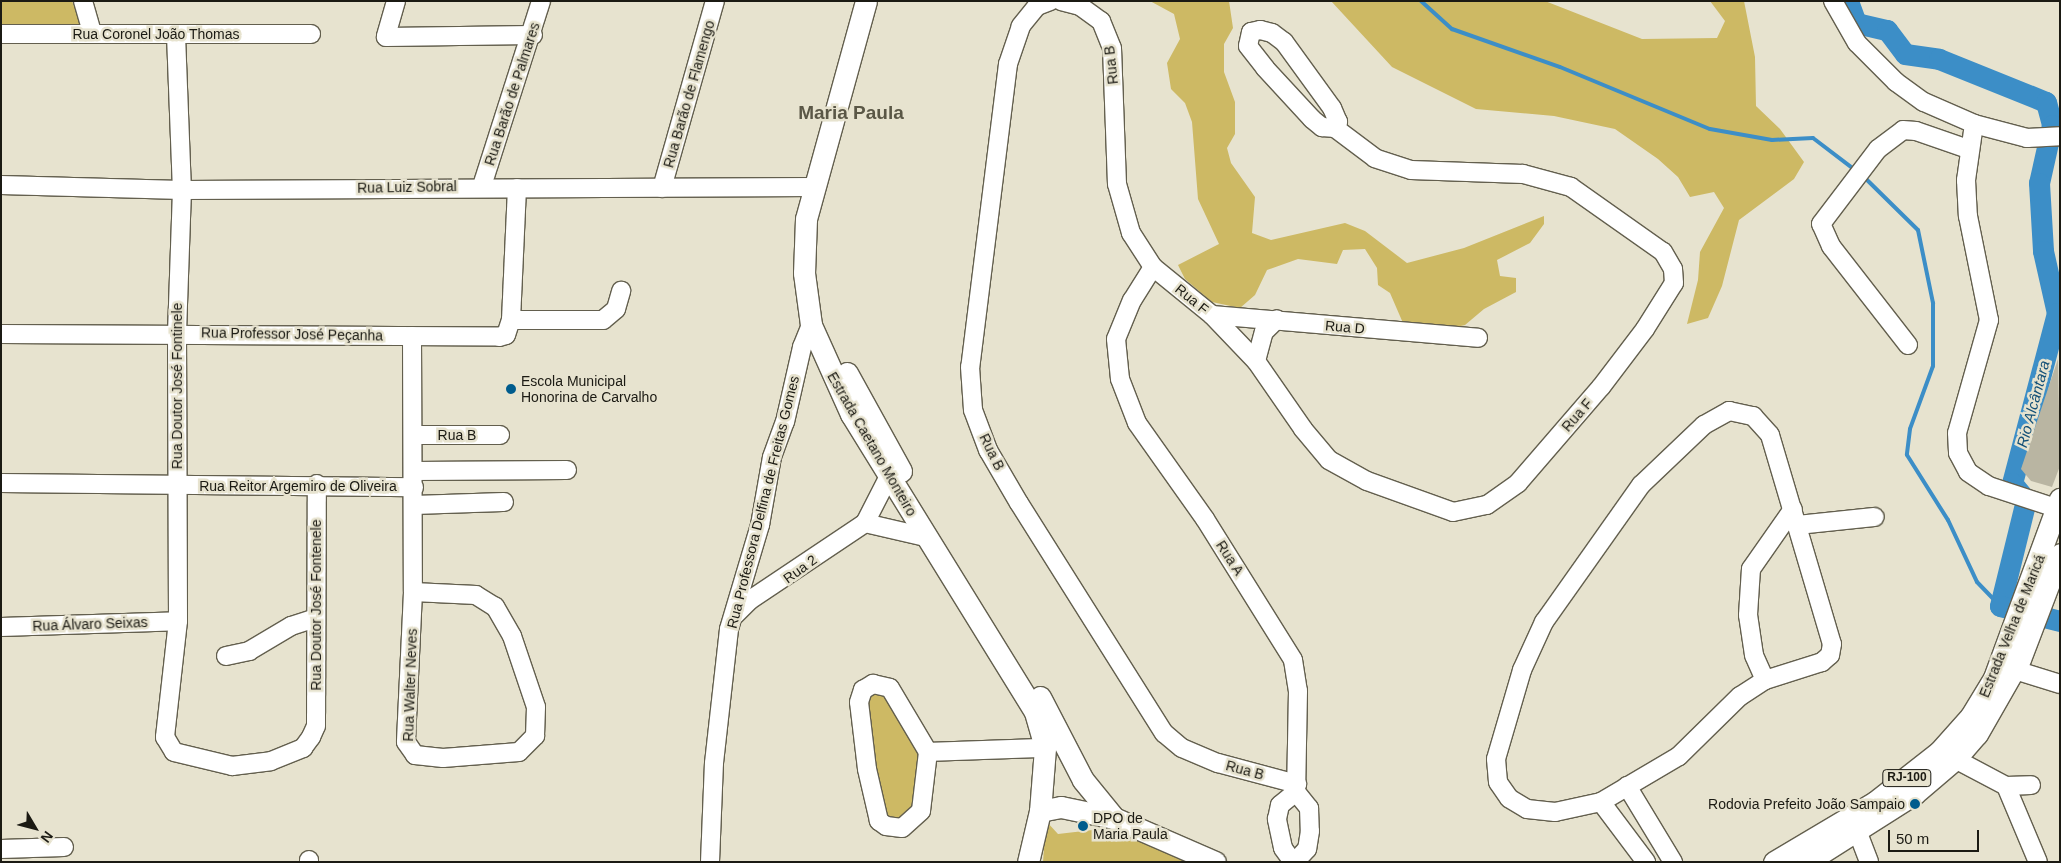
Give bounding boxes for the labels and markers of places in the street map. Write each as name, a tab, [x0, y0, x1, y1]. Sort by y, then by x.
place label: Escola Municipal Honorina de Carvalho	[521, 373, 657, 406]
marker: Escola Municipal Honorina de Carvalho	[505, 383, 517, 395]
place label: Rodovia Prefeito João Sampaio	[1708, 796, 1905, 812]
marker: Rodovia Prefeito João Sampaio	[1909, 798, 1921, 810]
place label: DPO de Maria Paula	[1093, 810, 1168, 842]
marker: DPO de Maria Paula	[1077, 820, 1089, 832]

